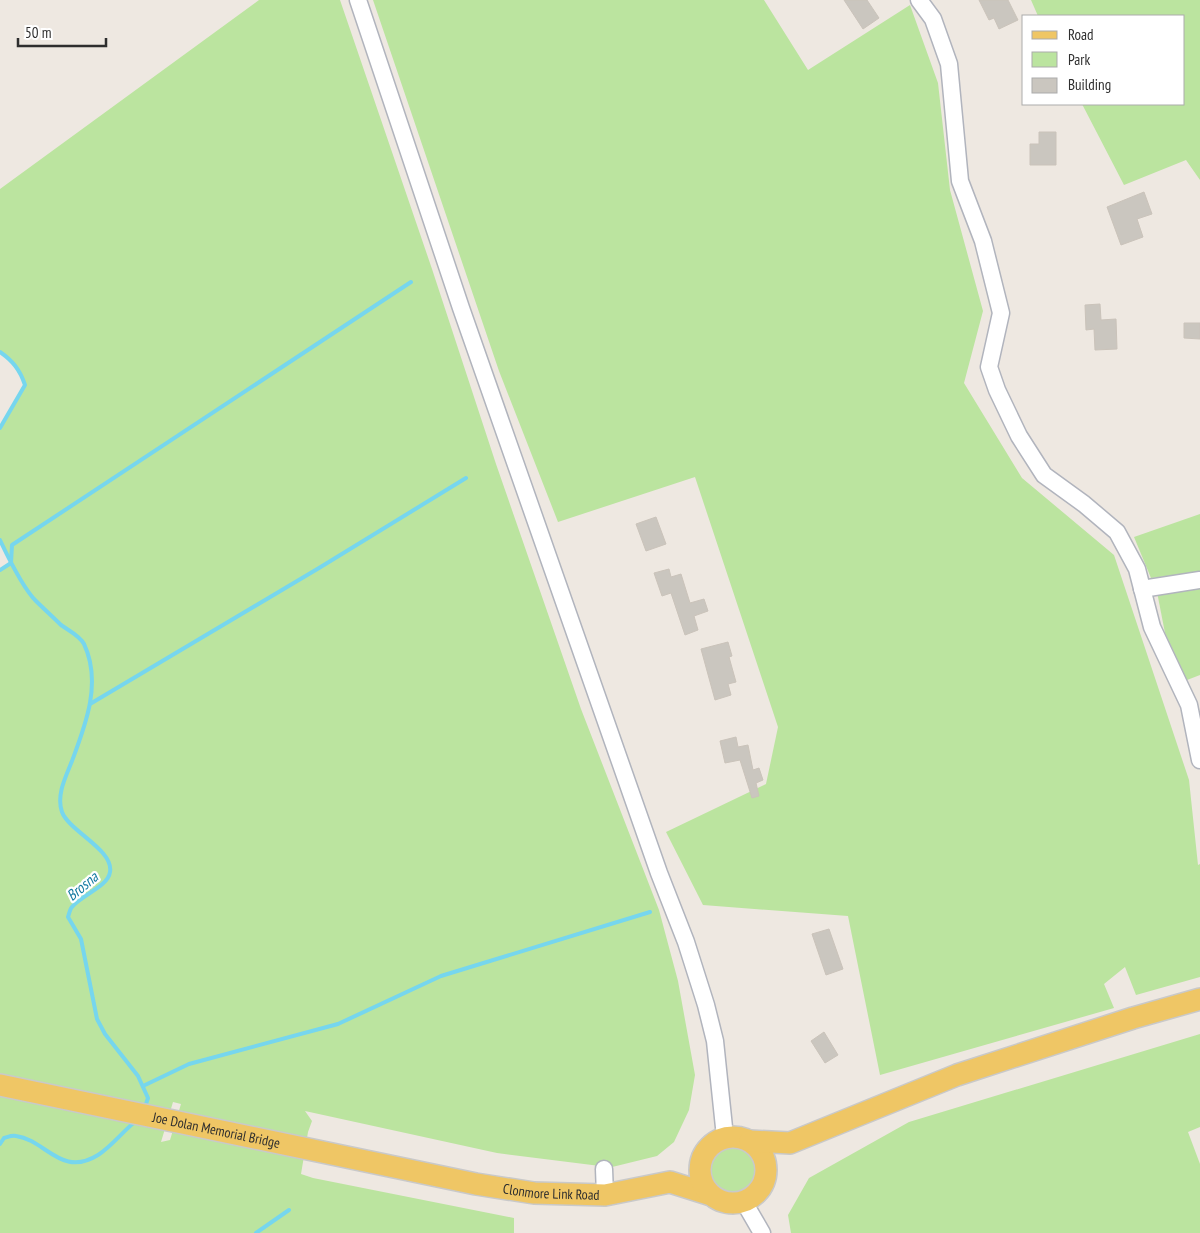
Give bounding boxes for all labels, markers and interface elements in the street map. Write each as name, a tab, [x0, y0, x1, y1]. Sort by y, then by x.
scale bar	[18, 15, 105, 47]
legend	[1022, 15, 1185, 105]
text: 50 m	[25, 23, 51, 42]
text: Road	[1068, 25, 1094, 44]
text: Park	[1068, 50, 1090, 69]
text: Building	[1068, 75, 1111, 94]
water label: Brosna	[62, 867, 102, 905]
street label: Joe Dolan Memorial Bridge	[150, 1108, 282, 1152]
street label: Clonmore Link Road	[502, 1179, 600, 1204]

